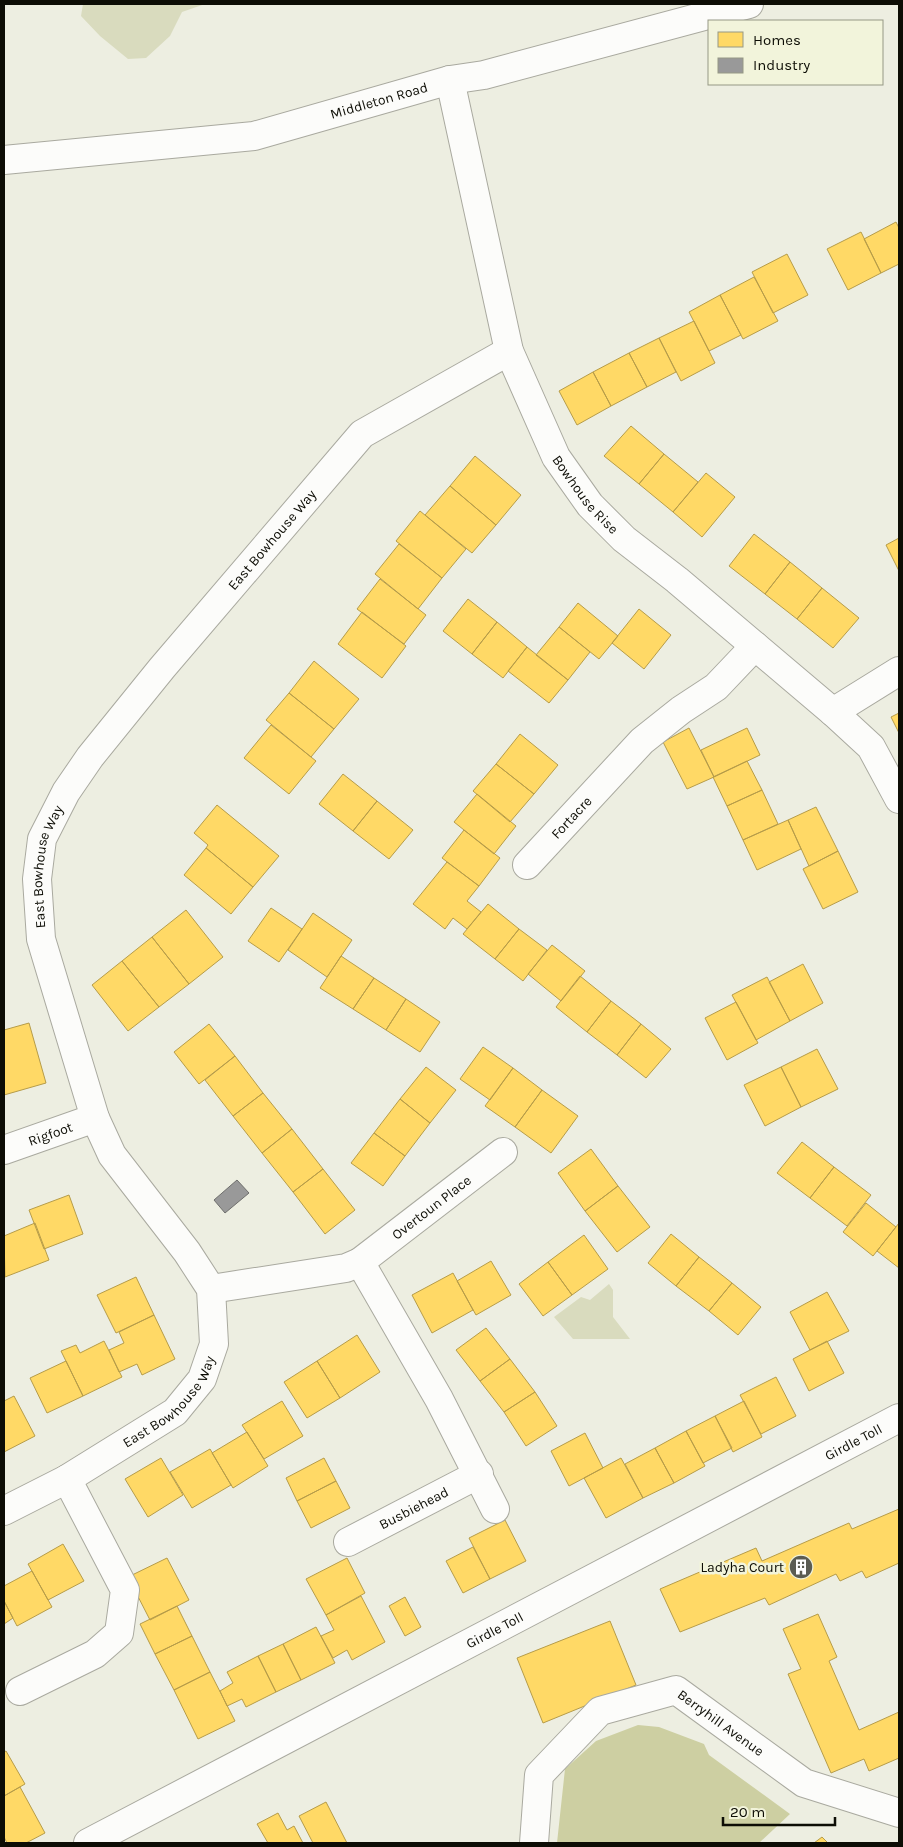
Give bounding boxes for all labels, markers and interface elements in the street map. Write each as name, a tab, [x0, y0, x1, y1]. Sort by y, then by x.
legend	[708, 20, 883, 85]
text: Homes	[753, 31, 801, 49]
text: Industry	[753, 56, 810, 74]
street label: Middleton Road	[328, 78, 430, 122]
street label: Bowhouse Rise	[549, 452, 622, 537]
street label: East Bowhouse Way	[224, 485, 320, 593]
street label: Fortacre	[547, 792, 595, 842]
street label: East Bowhouse Way	[28, 802, 67, 929]
street label: Rigfoot	[26, 1118, 75, 1149]
street label: Overtoun Place	[388, 1171, 474, 1243]
street label: East Bowhouse Way	[119, 1353, 218, 1451]
street label: Girdle Toll	[822, 1420, 885, 1464]
street label: Busbiehead	[376, 1483, 451, 1533]
building icon: Ladyha Court	[788, 1554, 814, 1580]
place label: Ladyha Court	[700, 1559, 784, 1576]
street label: Girdle Toll	[463, 1608, 526, 1652]
street label: Berryhill Avenue	[674, 1686, 767, 1760]
scale bar	[723, 1794, 836, 1826]
text: 20 m	[730, 1803, 765, 1821]

